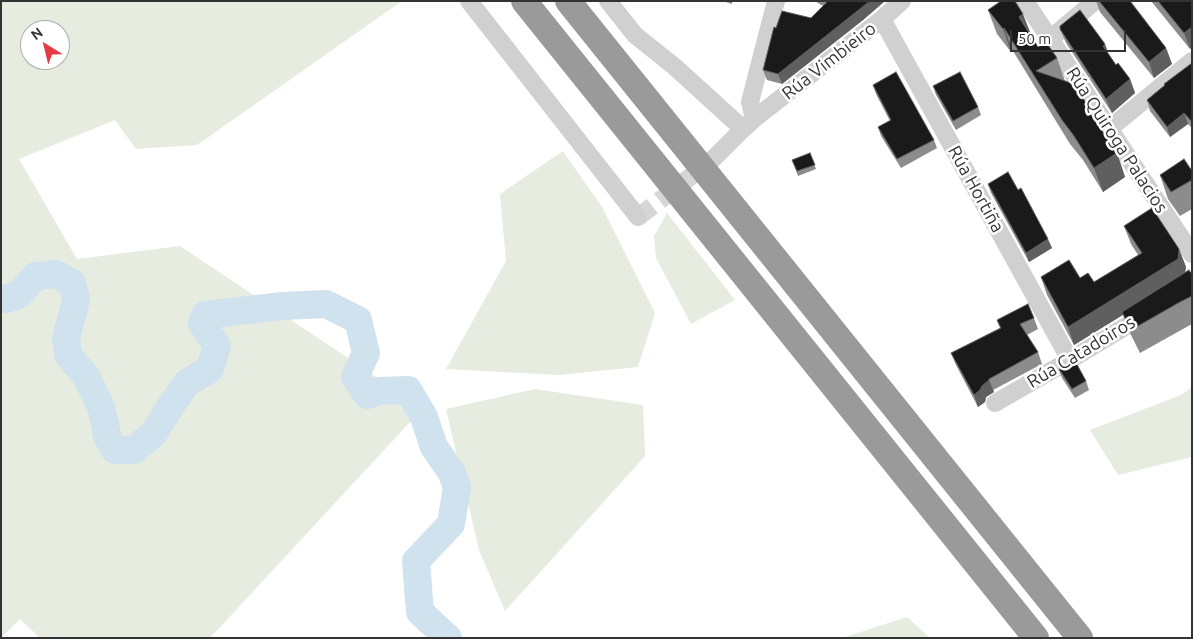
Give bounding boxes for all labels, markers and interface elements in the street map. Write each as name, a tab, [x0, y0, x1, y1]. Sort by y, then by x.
street label: Rúa Vimbieiro	[778, 18, 880, 104]
north arrow	[20, 20, 70, 70]
scale bar	[1013, 20, 1129, 52]
text: N	[28, 24, 46, 43]
text: 50 m	[1018, 30, 1051, 47]
street label: Rúa Quiroga Palacios	[1062, 63, 1172, 217]
street label: Rúa Hortiña	[943, 142, 1009, 236]
street label: Rúa Catadoiros	[1023, 311, 1139, 393]

